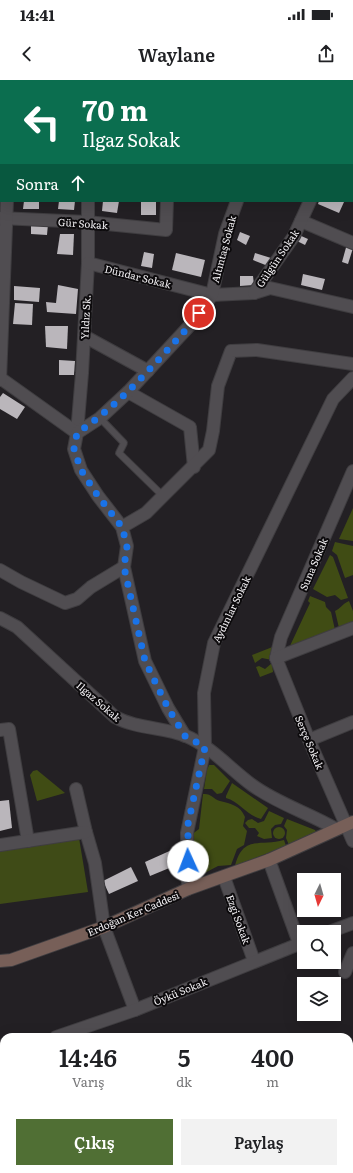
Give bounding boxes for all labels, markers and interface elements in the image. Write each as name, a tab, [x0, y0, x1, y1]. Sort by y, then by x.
text: 14:41	[20, 3, 55, 26]
text: Waylane	[138, 41, 215, 68]
icon: back	[16, 43, 38, 65]
icon: share	[315, 43, 337, 65]
text: 70 m	[82, 88, 148, 130]
icon: left	[16, 96, 68, 148]
text: Ilgaz Sokak	[82, 126, 180, 153]
text: Sonra	[16, 172, 59, 195]
icon: ahead	[67, 172, 89, 194]
street label: Altıntaş Sokak	[207, 213, 239, 284]
street label: Gür Sokak	[58, 214, 109, 232]
street label: Gülgün Sokak	[252, 225, 302, 290]
street label: Dündar Sokak	[103, 261, 174, 292]
street label: Yıldız Sk.	[76, 294, 94, 340]
pin	[182, 296, 216, 330]
icon: arrive	[188, 302, 210, 324]
street label: Suna Sokak	[295, 535, 331, 592]
street label: Aydınlar Sokak	[208, 572, 254, 645]
street label: Ilgaz Sokak	[74, 677, 125, 725]
street label: Serçe Sokak	[292, 713, 328, 772]
position arrow	[167, 840, 209, 882]
north arrow	[297, 873, 341, 917]
map controls	[297, 873, 341, 1021]
street label: Erdoğan Ker Caddesi	[85, 887, 182, 939]
street label: Ezgi Sokak	[223, 892, 255, 947]
button: search	[297, 925, 341, 969]
street label: Öykü Sokak	[151, 973, 210, 1009]
button: layers	[297, 977, 341, 1021]
text: 14:46	[59, 1039, 117, 1074]
text: 5	[178, 1039, 190, 1074]
text: 400	[251, 1039, 294, 1074]
text: Varış	[72, 1072, 104, 1091]
text: dk	[176, 1072, 192, 1091]
text: m	[266, 1072, 279, 1091]
button: Çıkış	[16, 1119, 173, 1165]
button: Paylaş	[181, 1119, 337, 1165]

